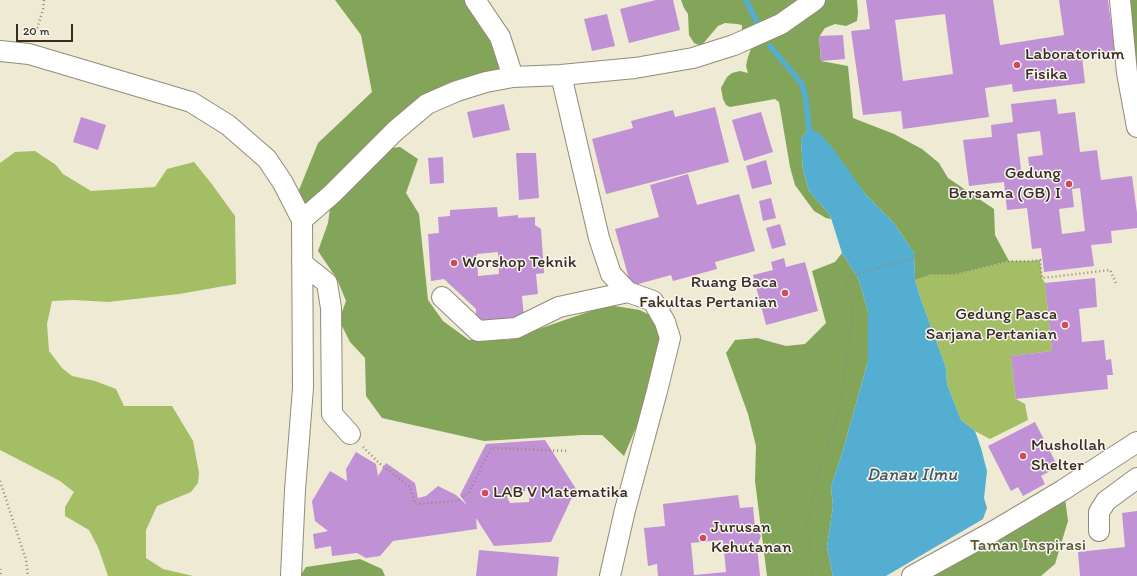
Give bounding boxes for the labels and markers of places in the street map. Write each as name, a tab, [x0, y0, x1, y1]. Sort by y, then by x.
place label: Laboratorium Fisika	[1025, 45, 1124, 85]
marker: Laboratorium Fisika	[1012, 60, 1022, 70]
place label: Gedung Bersama (GB) I	[949, 164, 1061, 204]
marker: Gedung Bersama (GB) I	[1064, 179, 1074, 189]
place label: Worshop Teknik	[462, 253, 576, 273]
marker: Worshop Teknik	[449, 258, 459, 268]
place label: Ruang Baca Fakultas Pertanian	[639, 273, 777, 313]
marker: Ruang Baca Fakultas Pertanian	[780, 288, 790, 298]
place label: Gedung Pasca Sarjana Pertanian	[926, 305, 1057, 345]
marker: Gedung Pasca Sarjana Pertanian	[1060, 320, 1070, 330]
place label: Mushollah Shelter	[1031, 436, 1106, 476]
marker: Mushollah Shelter	[1018, 451, 1028, 461]
place label: LAB V Matematika	[493, 483, 628, 503]
marker: LAB V Matematika	[480, 488, 490, 498]
place label: Jurusan Kehutanan	[711, 518, 792, 558]
marker: Jurusan Kehutanan	[698, 533, 708, 543]

